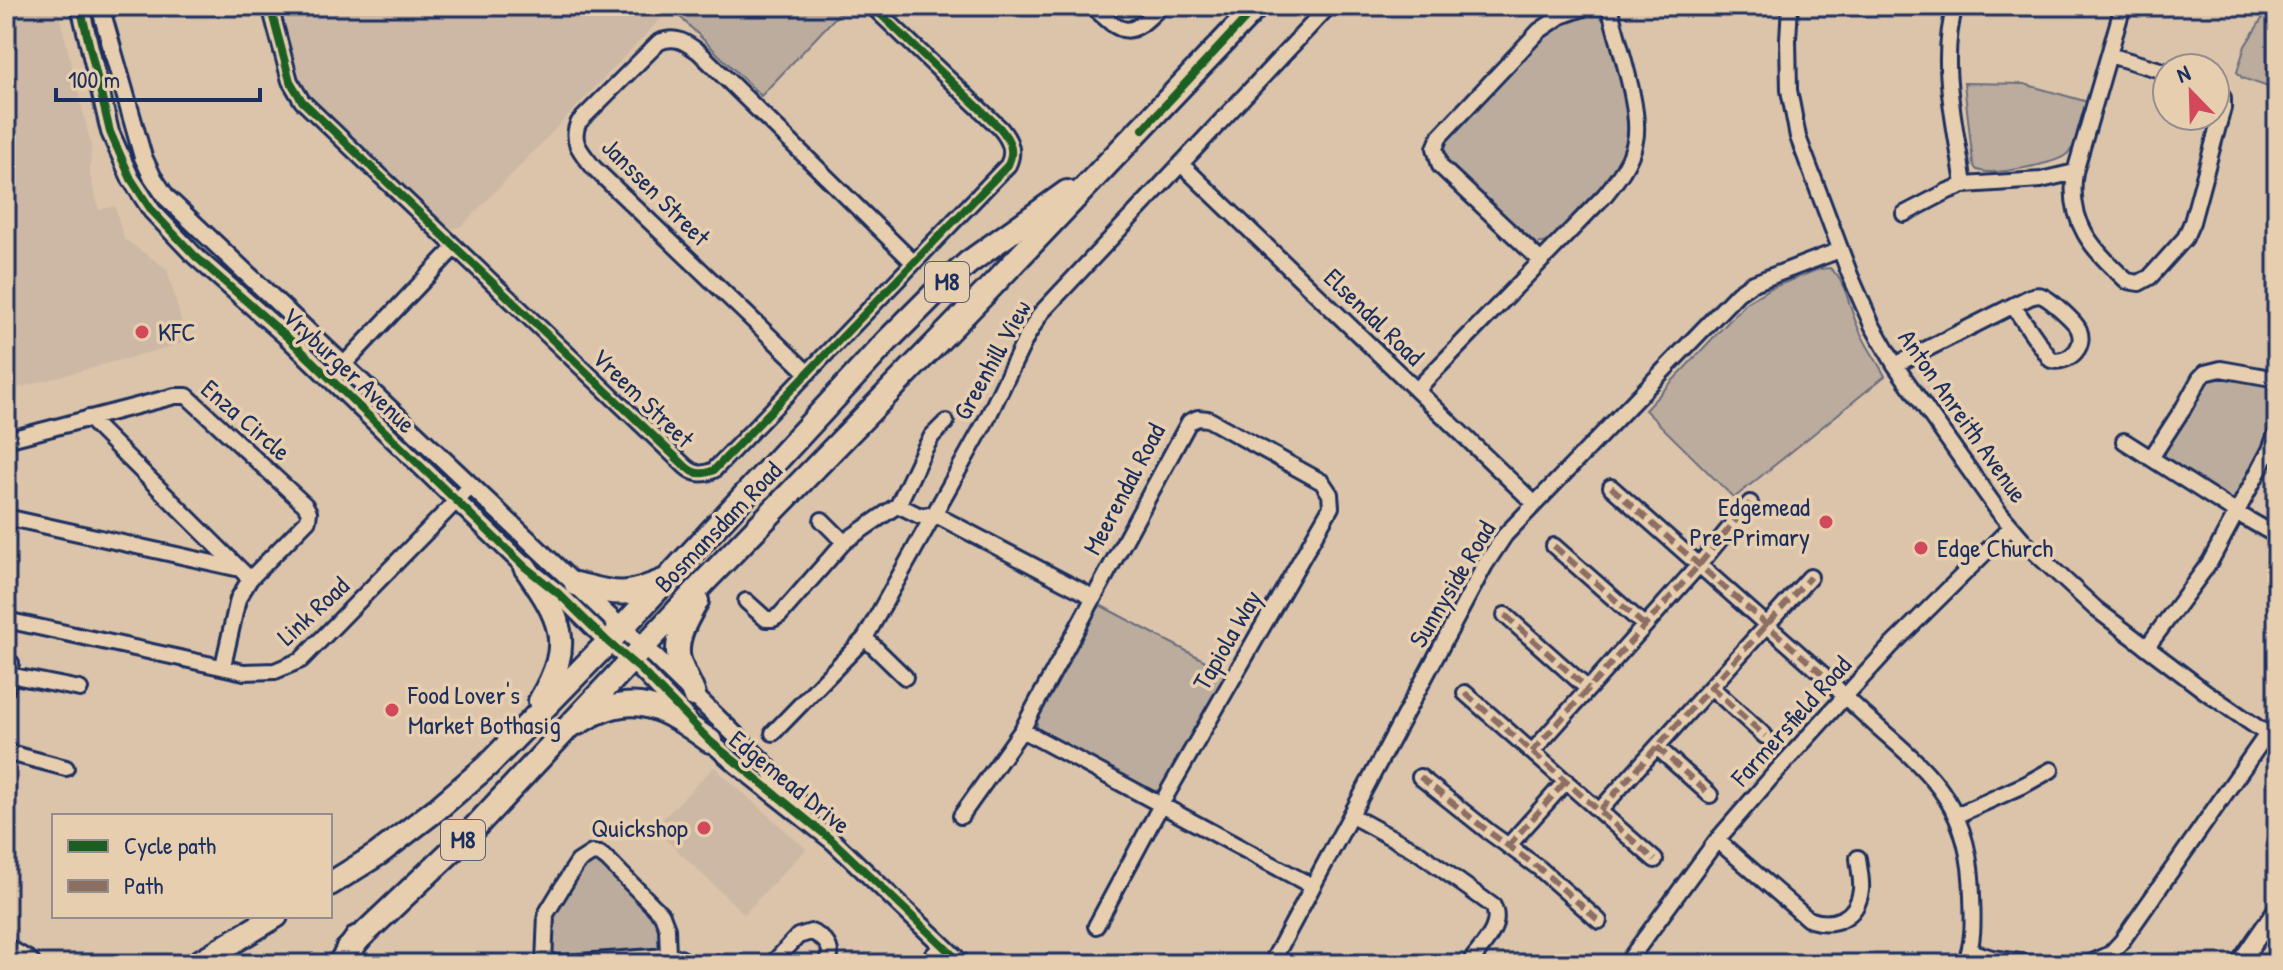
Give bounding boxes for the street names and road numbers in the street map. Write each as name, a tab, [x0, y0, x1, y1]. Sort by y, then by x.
street label: Janssen Street	[594, 130, 719, 254]
street label: Elsendal Road	[1317, 260, 1432, 373]
road number: M8	[925, 262, 969, 302]
street label: Greenhill View	[944, 294, 1039, 426]
street label: Vryburger Avenue	[275, 299, 424, 441]
street label: Anton Anreith Avenue	[1891, 322, 2036, 509]
street label: Vreem Street	[585, 340, 703, 456]
street label: Enza Circle	[194, 371, 299, 468]
street label: Meerendal Road	[1074, 417, 1173, 561]
street label: Bosmansdam Road	[646, 453, 789, 600]
street label: Sunnyside Road	[1400, 514, 1503, 654]
street label: Link Road	[269, 568, 356, 653]
street label: Tapiola Way	[1184, 583, 1269, 696]
street label: Farmersfield Road	[1722, 648, 1859, 794]
street label: Edgemead Drive	[722, 722, 858, 841]
road number: M8	[441, 820, 485, 860]

